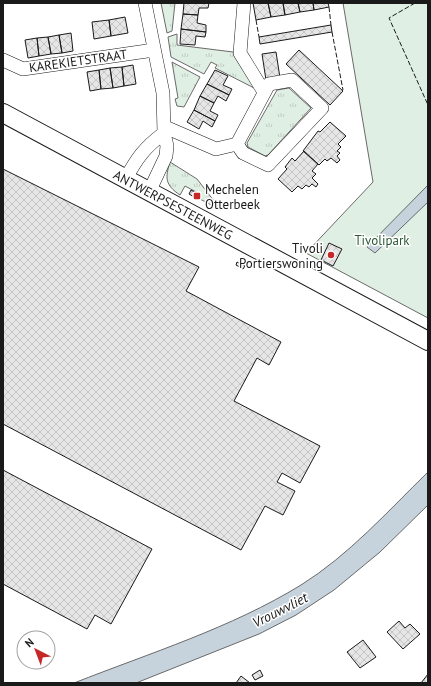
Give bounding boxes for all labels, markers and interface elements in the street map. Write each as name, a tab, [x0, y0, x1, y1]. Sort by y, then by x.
street label: KAREKIETSTRAAT	[28, 46, 128, 76]
street label: ANTWERPSESTEENWEG	[110, 166, 236, 244]
place label: Mechelen Otterbeek	[205, 181, 261, 213]
marker: Mechelen Otterbeek	[192, 191, 202, 201]
park label: Tivolipark	[354, 232, 410, 249]
place label: Tivoli Portierswoning	[239, 240, 323, 272]
marker: Tivoli Portierswoning	[326, 250, 336, 260]
water label: Vrouwvliet	[249, 588, 311, 632]
north arrow	[16, 630, 56, 670]
text: N	[22, 635, 37, 650]

